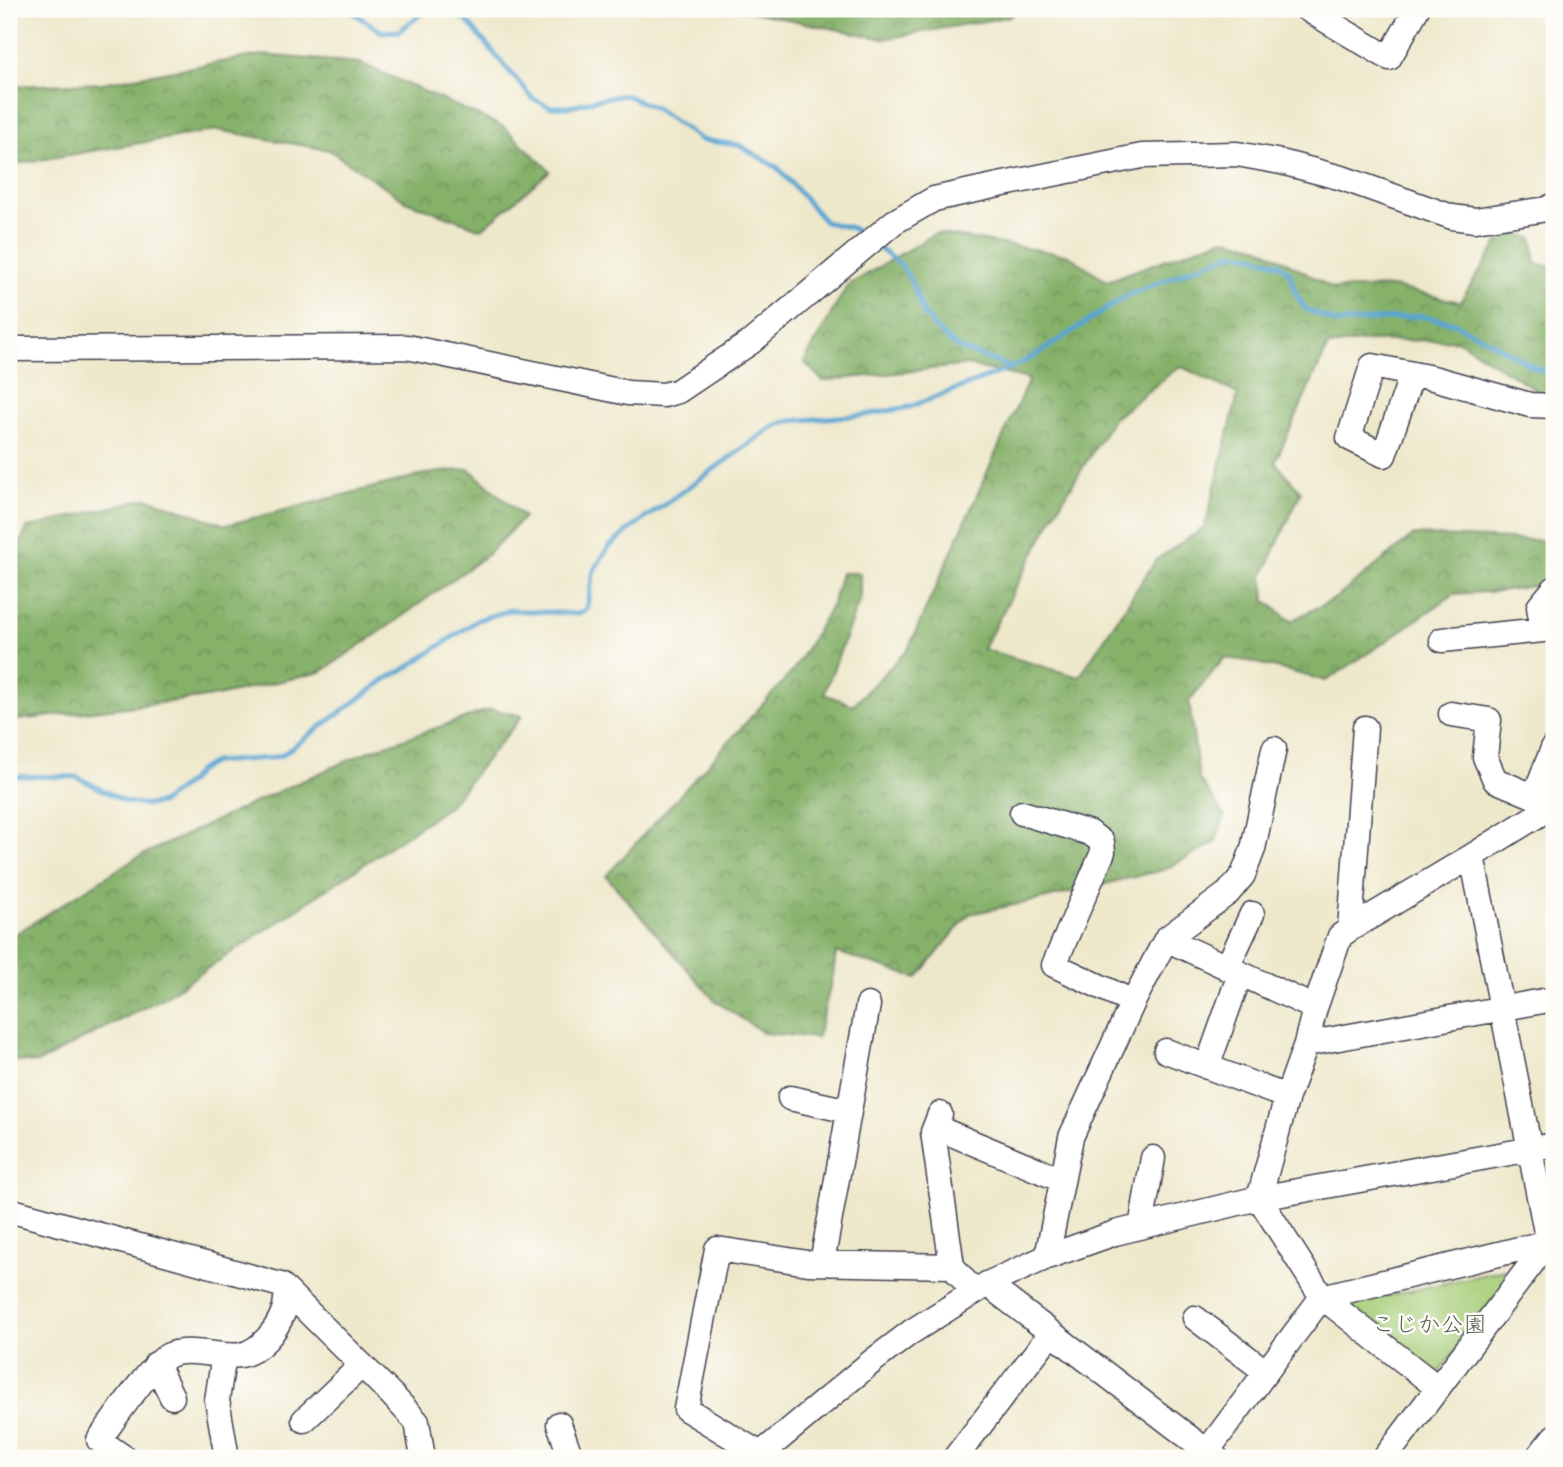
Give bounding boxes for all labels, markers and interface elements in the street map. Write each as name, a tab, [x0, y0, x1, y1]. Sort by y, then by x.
park label: こじか公園	[1372, 1311, 1487, 1338]

